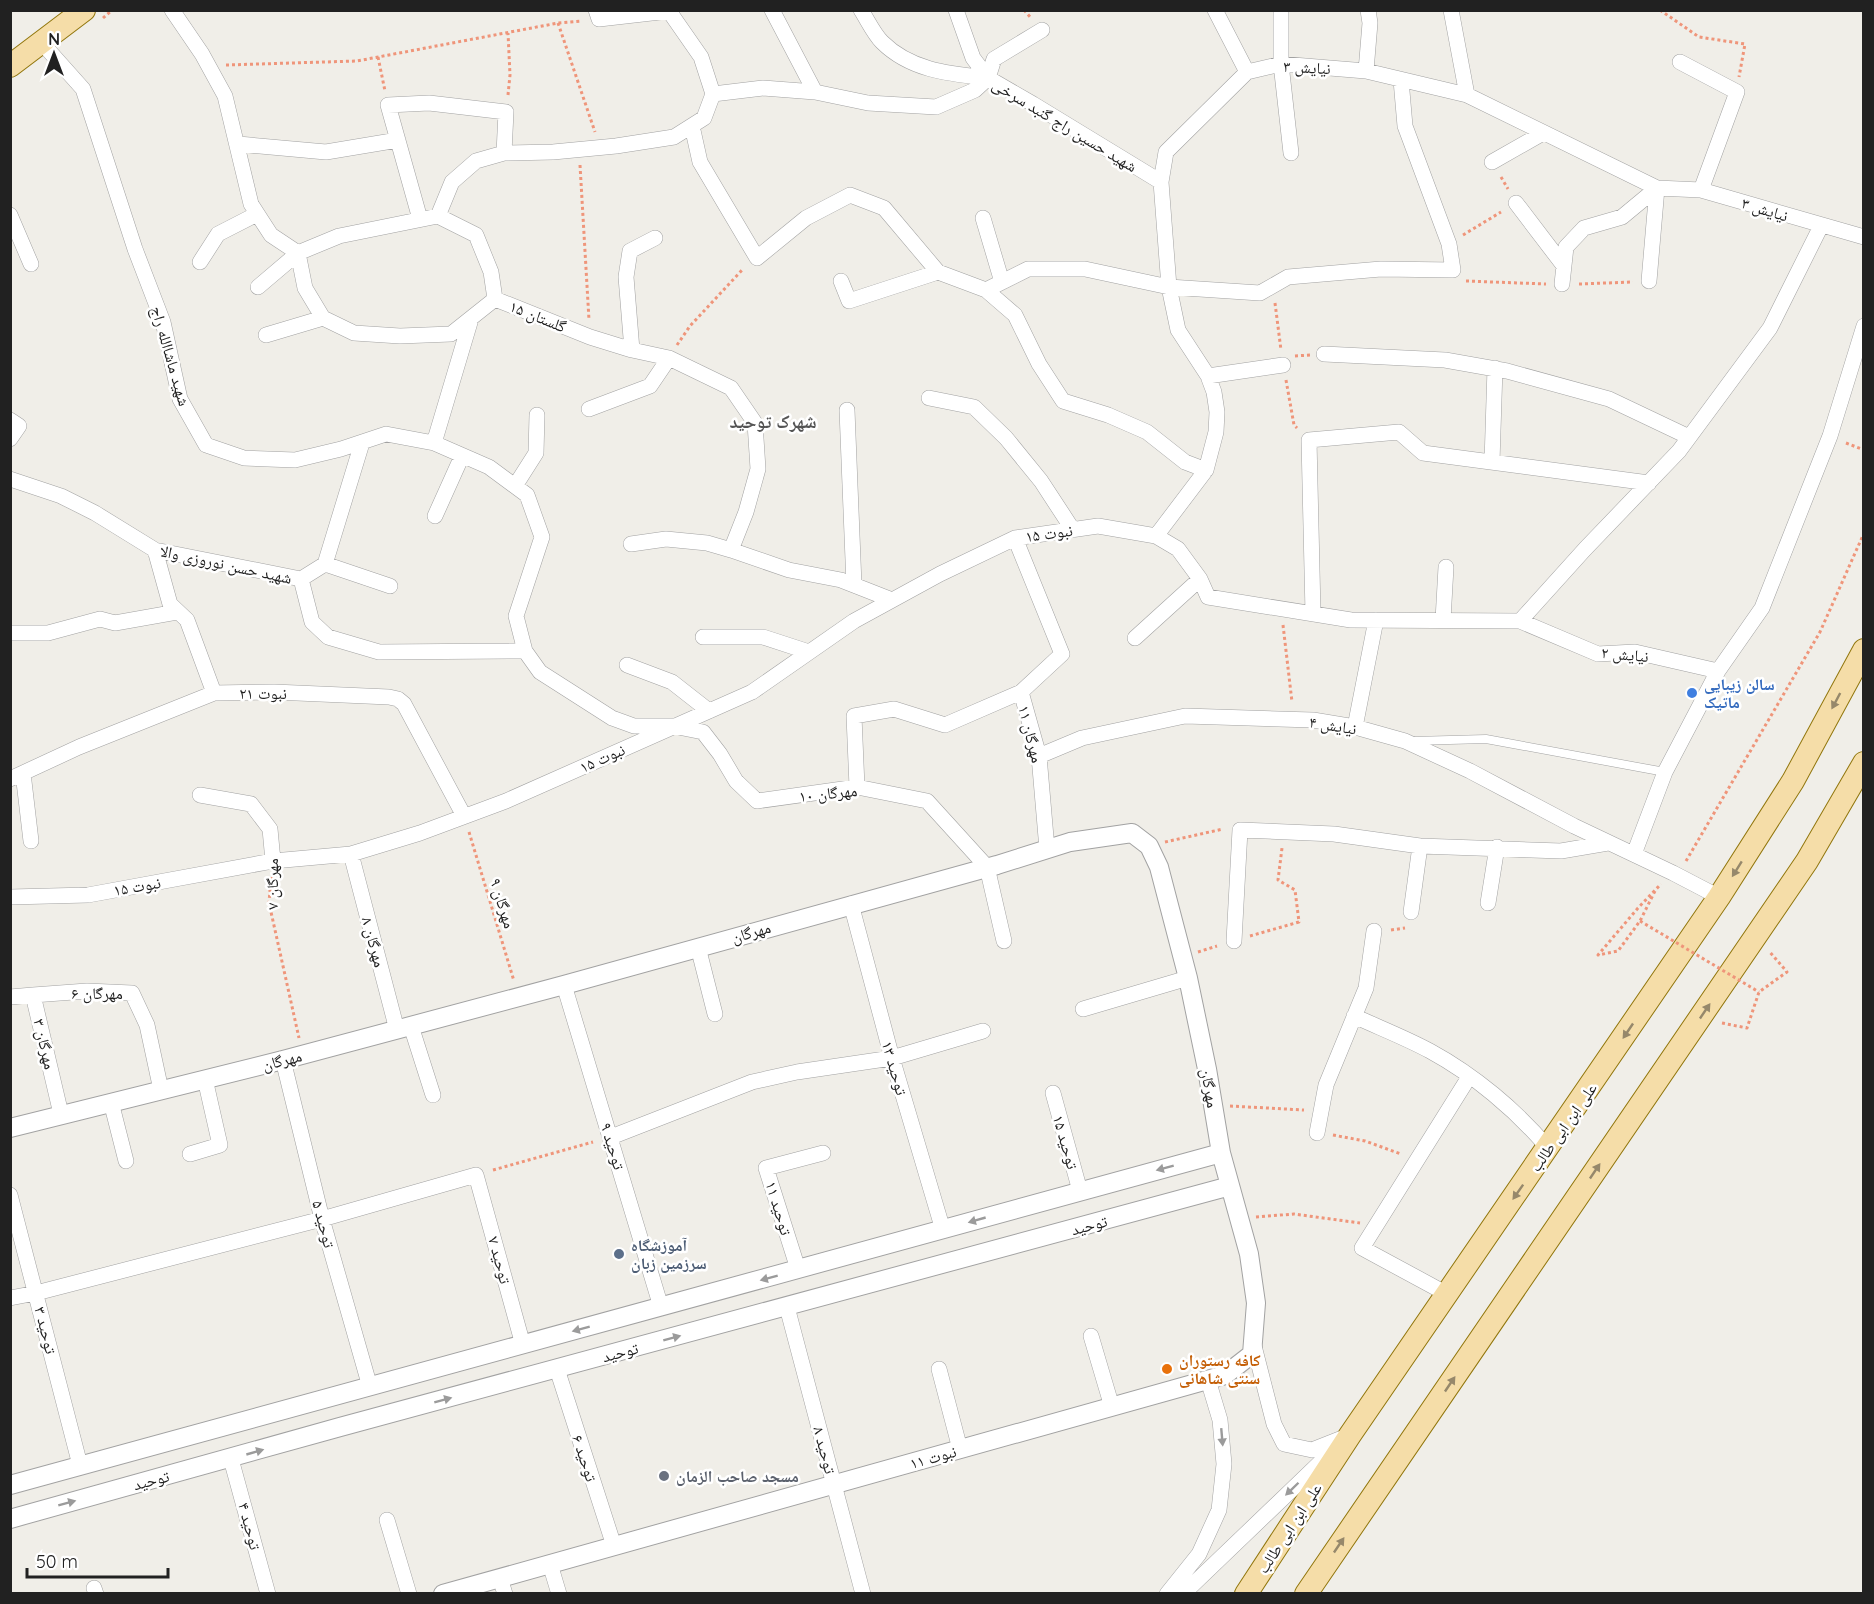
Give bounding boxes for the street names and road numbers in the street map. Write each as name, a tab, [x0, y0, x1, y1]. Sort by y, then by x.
street label: نیایش ۳	[1283, 56, 1331, 79]
street label: شهید حسین راج گنبد سرخی	[989, 74, 1141, 177]
street label: نیایش ۳	[1739, 192, 1791, 226]
street label: گلستان ۱۵	[506, 296, 569, 337]
street label: شهید ماشاالله راج	[146, 304, 195, 409]
street label: نبوت ۱۵	[1024, 520, 1074, 546]
street label: شهید حسن نوروزی والا	[158, 540, 294, 589]
street label: نیایش ۲	[1600, 642, 1650, 667]
street label: نبوت ۲۱	[239, 683, 287, 703]
street label: مهرگان ۱۱	[1013, 703, 1048, 765]
street label: نیایش ۴	[1308, 711, 1358, 740]
street label: نبوت ۱۵	[576, 739, 628, 777]
street label: مهرگان ۱۰	[798, 780, 858, 807]
street label: مهرگان ۷	[262, 858, 283, 910]
street label: نبوت ۱۵	[112, 872, 162, 900]
street label: مهرگان ۹	[485, 875, 520, 931]
street label: مهرگان ۸	[357, 915, 390, 970]
street label: مهرگان	[729, 917, 773, 948]
street label: مهرگان ۶	[71, 983, 123, 1004]
street label: مهرگان ۳	[28, 1017, 61, 1072]
street label: توحید ۱۳	[878, 1039, 912, 1098]
street label: مهرگان	[260, 1045, 304, 1076]
street label: مهرگان	[1196, 1067, 1223, 1110]
street label: علی ابن ابی طالب	[1525, 1079, 1602, 1176]
street label: توحید ۱۵	[1049, 1113, 1083, 1172]
street label: توحید ۹	[596, 1120, 630, 1172]
street label: توحید ۱۱	[761, 1179, 797, 1238]
street label: توحید ۵	[308, 1198, 340, 1250]
street label: توحید	[1069, 1211, 1109, 1239]
street label: توحید ۷	[484, 1234, 516, 1286]
street label: توحید ۳	[30, 1304, 62, 1356]
street label: توحید	[600, 1338, 640, 1366]
street label: توحید ۸	[809, 1424, 841, 1476]
street label: توحید ۶	[568, 1432, 602, 1484]
street label: نبوت ۱۱	[907, 1441, 959, 1473]
street label: توحید	[131, 1466, 171, 1494]
street label: علی ابن ابی طالب	[1252, 1479, 1327, 1578]
street label: توحید ۴	[234, 1500, 266, 1552]

